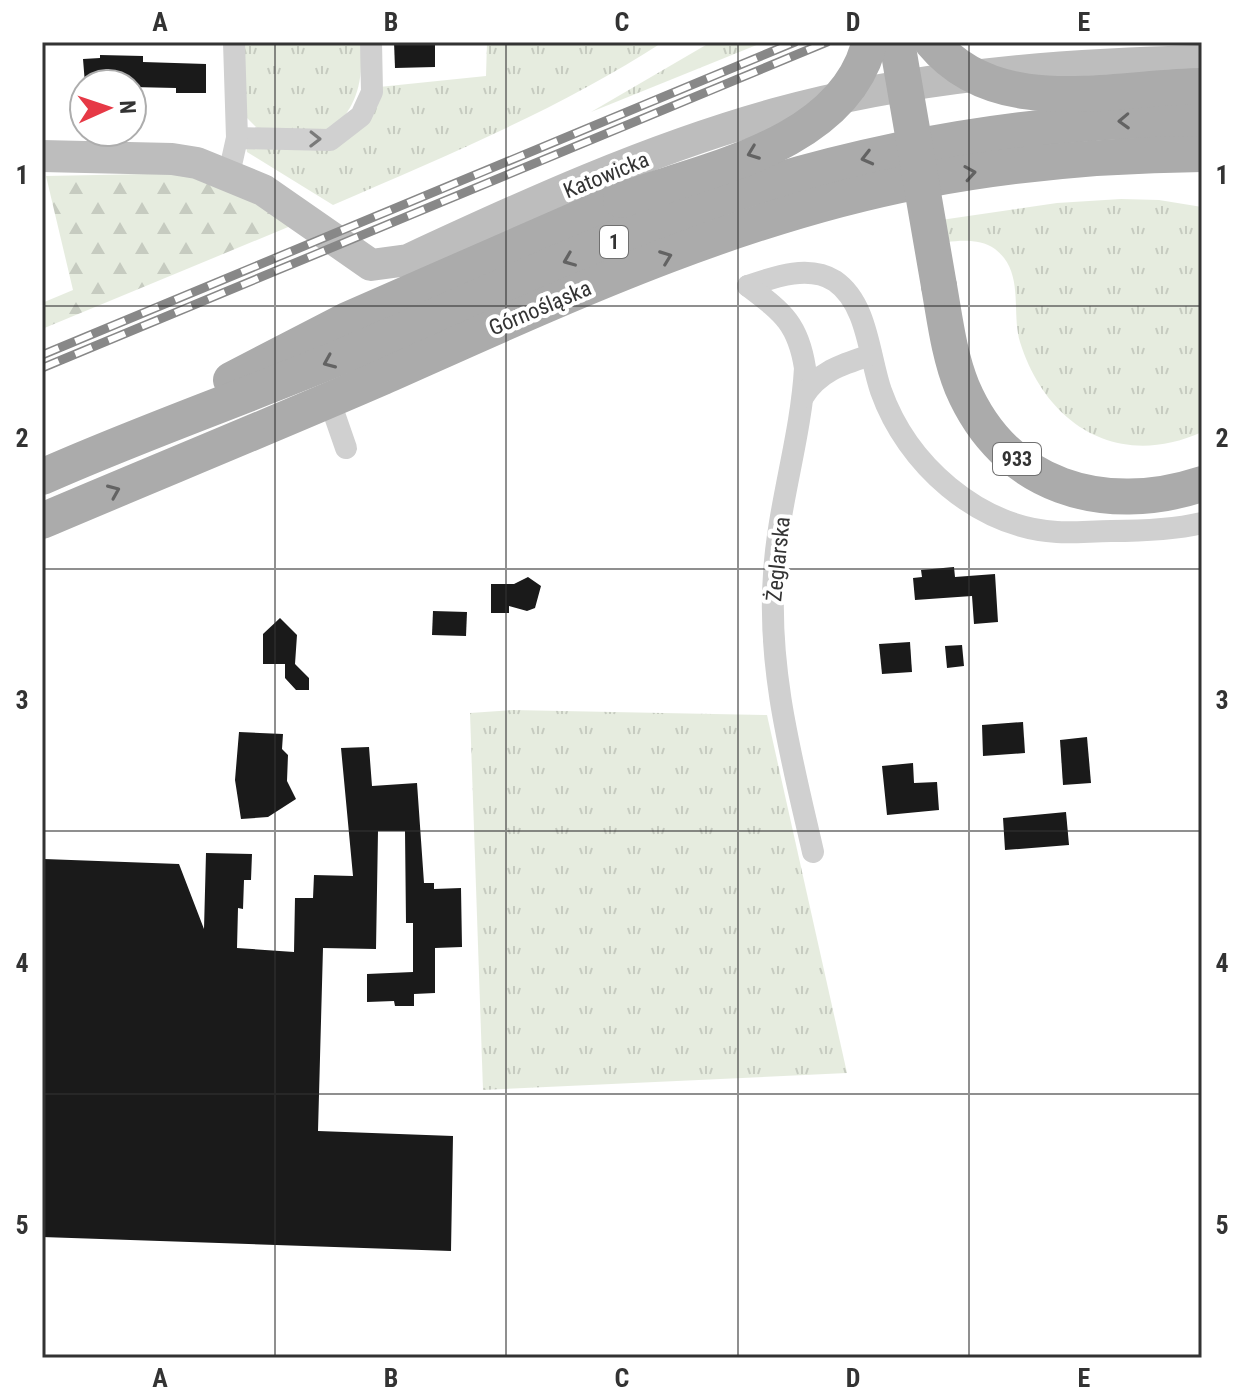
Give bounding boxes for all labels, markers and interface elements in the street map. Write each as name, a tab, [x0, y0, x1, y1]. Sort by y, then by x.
text: A	[152, 7, 168, 37]
text: B	[384, 7, 398, 37]
text: C	[615, 7, 630, 37]
text: D	[846, 7, 860, 37]
text: E	[1078, 7, 1091, 37]
north arrow	[68, 68, 148, 148]
text: N	[115, 100, 140, 114]
one-way arrow	[1117, 112, 1130, 129]
one-way arrow	[309, 131, 322, 148]
one-way arrow	[747, 143, 761, 160]
street label: Katowicka	[560, 147, 652, 203]
one-way arrow	[861, 148, 874, 165]
text: 1	[15, 160, 29, 190]
text: 1	[1215, 160, 1229, 190]
one-way arrow	[963, 165, 977, 182]
road number: 1	[600, 226, 628, 258]
one-way arrow	[658, 250, 672, 267]
one-way arrow	[563, 251, 577, 267]
street label: Górnośląska	[485, 275, 595, 341]
one-way arrow	[323, 353, 338, 369]
text: 2	[15, 423, 29, 453]
text: 2	[1215, 423, 1229, 453]
road number: 933	[993, 443, 1041, 475]
one-way arrow	[106, 484, 120, 500]
street label: Żeglarska	[761, 515, 795, 603]
text: 3	[15, 685, 29, 715]
text: 3	[1215, 685, 1229, 715]
text: 4	[15, 948, 29, 978]
text: 4	[1215, 948, 1229, 978]
text: 5	[15, 1210, 29, 1240]
text: 5	[1215, 1210, 1229, 1240]
text: A	[152, 1363, 168, 1393]
text: B	[384, 1363, 398, 1393]
text: C	[615, 1363, 630, 1393]
text: D	[846, 1363, 860, 1393]
text: E	[1078, 1363, 1091, 1393]

